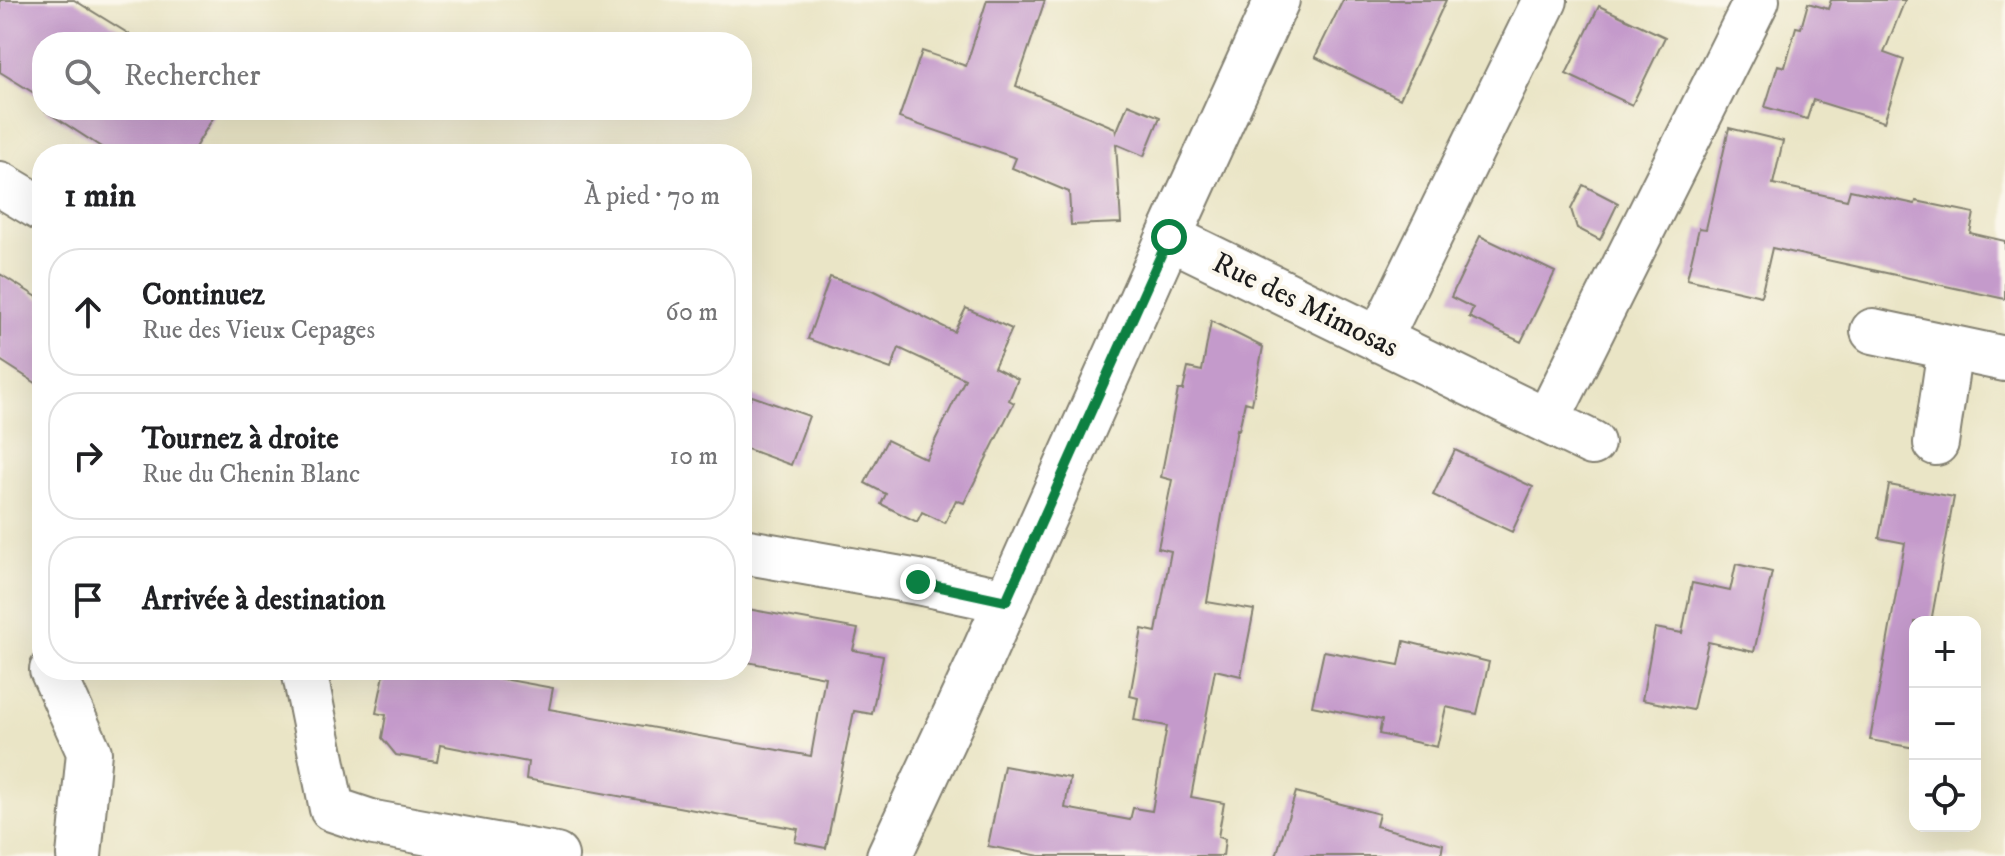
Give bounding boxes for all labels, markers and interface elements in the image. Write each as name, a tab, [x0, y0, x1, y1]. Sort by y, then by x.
search box	[32, 32, 752, 120]
icon: search	[60, 54, 104, 98]
text: Rechercher	[124, 58, 260, 95]
text: 1 min	[64, 175, 136, 217]
text: À pied · 70 m	[584, 180, 720, 213]
route start	[1151, 219, 1187, 255]
street label: Rue des Mimosas	[1206, 244, 1404, 366]
text: Continuez	[142, 277, 265, 314]
icon: ahead	[66, 290, 110, 334]
text: 60 m	[665, 296, 718, 329]
text: Rue des Vieux Cepages	[142, 314, 375, 347]
text: Tournez à droite	[142, 421, 339, 458]
icon: right	[66, 434, 110, 478]
text: 10 m	[669, 440, 718, 473]
text: Rue du Chenin Blanc	[142, 458, 360, 491]
route end	[900, 564, 936, 600]
icon: arrive	[66, 578, 110, 622]
text: Arrivée à destination	[142, 582, 386, 619]
map controls	[1909, 616, 1981, 832]
button: +	[1909, 616, 1981, 688]
button: −	[1909, 688, 1981, 760]
button: locate	[1909, 760, 1981, 832]

